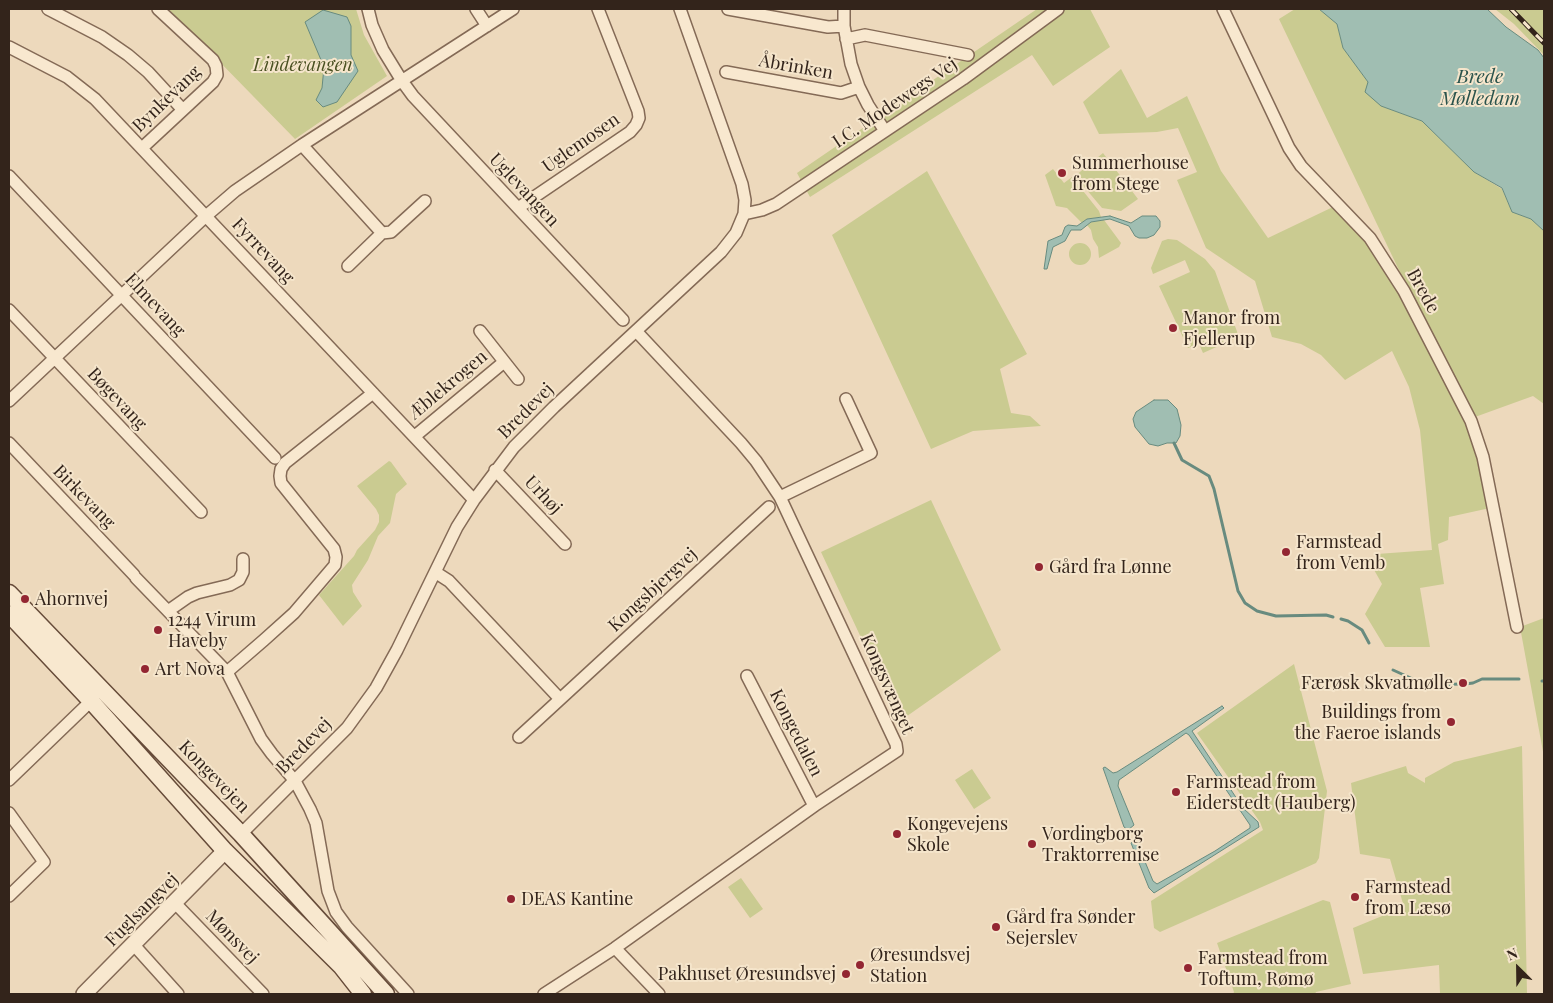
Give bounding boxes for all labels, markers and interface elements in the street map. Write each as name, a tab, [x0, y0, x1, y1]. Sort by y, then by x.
street label: Åbrinken	[757, 50, 835, 84]
street label: I.C. Modewegs Vej	[829, 53, 961, 153]
park label: Lindevangen	[253, 54, 353, 76]
street label: Bynkevang	[128, 61, 206, 137]
water label: Brede Mølledam	[1440, 66, 1520, 110]
street label: Uglemosen	[538, 109, 624, 177]
street label: Uglevangen	[484, 149, 564, 231]
place label: Summerhouse from Stege	[1072, 152, 1189, 194]
marker: Summerhouse from Stege	[1056, 167, 1068, 179]
street label: Fyrrevang	[227, 214, 299, 288]
street label: Brede	[1402, 265, 1444, 317]
street label: Elmevang	[120, 269, 190, 341]
place label: Manor from Fjellerup	[1183, 307, 1280, 350]
marker: Manor from Fjellerup	[1167, 322, 1179, 334]
street label: Æblekrogen	[404, 346, 492, 424]
street label: Bøgevang	[83, 363, 151, 435]
street label: Bredevej	[494, 379, 558, 443]
street label: Birkevang	[48, 461, 120, 533]
street label: Urhøj	[520, 471, 566, 519]
place label: Farmstead from Vemb	[1296, 531, 1385, 574]
street label: Kongsbjergvej	[604, 543, 702, 637]
marker: Farmstead from Vemb	[1280, 546, 1292, 558]
place label: Gård fra Lønne	[1049, 556, 1172, 578]
marker: Gård fra Lønne	[1033, 561, 1045, 573]
place label: Ahornvej	[35, 588, 108, 610]
marker: Ahornvej	[19, 593, 31, 605]
place label: 1244 Virum Haveby	[168, 609, 256, 652]
marker: 1244 Virum Haveby	[152, 624, 164, 636]
street label: Kongsvænget	[855, 631, 919, 737]
place label: Art Nova	[155, 658, 225, 680]
marker: Art Nova	[139, 663, 151, 675]
place label: Færøsk Skvatmølle	[1301, 672, 1453, 694]
marker: Færøsk Skvatmølle	[1457, 677, 1469, 689]
street label: Kongedalen	[765, 686, 827, 780]
place label: Buildings from the Faeroe islands	[1295, 701, 1441, 744]
street label: Bredevej	[272, 713, 336, 779]
marker: Buildings from the Faeroe islands	[1445, 716, 1457, 728]
street label: Kongevejen	[174, 736, 254, 818]
place label: Farmstead from Eiderstedt (Hauberg)	[1186, 771, 1356, 814]
marker: Farmstead from Eiderstedt (Hauberg)	[1170, 786, 1182, 798]
place label: Kongevejens Skole	[907, 813, 1008, 856]
place label: Vordingborg Traktorremise	[1042, 823, 1159, 866]
marker: Kongevejens Skole	[891, 828, 903, 840]
marker: Vordingborg Traktorremise	[1026, 838, 1038, 850]
street label: Fuglsangvej	[101, 869, 183, 951]
place label: Farmstead from Læsø	[1365, 876, 1451, 919]
place label: DEAS Kantine	[521, 888, 633, 910]
marker: Farmstead from Læsø	[1349, 891, 1361, 903]
marker: DEAS Kantine	[505, 893, 517, 905]
street label: Mønsvej	[201, 906, 263, 968]
place label: Gård fra Sønder Sejerslev	[1006, 906, 1135, 949]
marker: Gård fra Sønder Sejerslev	[990, 921, 1002, 933]
north arrow	[1493, 943, 1543, 993]
text: N	[1504, 943, 1520, 964]
place label: Øresundsvej Station	[870, 944, 970, 986]
place label: Farmstead from Toftum, Rømø	[1198, 947, 1328, 990]
marker: Øresundsvej Station	[854, 959, 866, 971]
marker: Farmstead from Toftum, Rømø	[1182, 962, 1194, 974]
place label: Pakhuset Øresundsvej	[658, 963, 836, 985]
marker: Pakhuset Øresundsvej	[840, 968, 852, 980]

